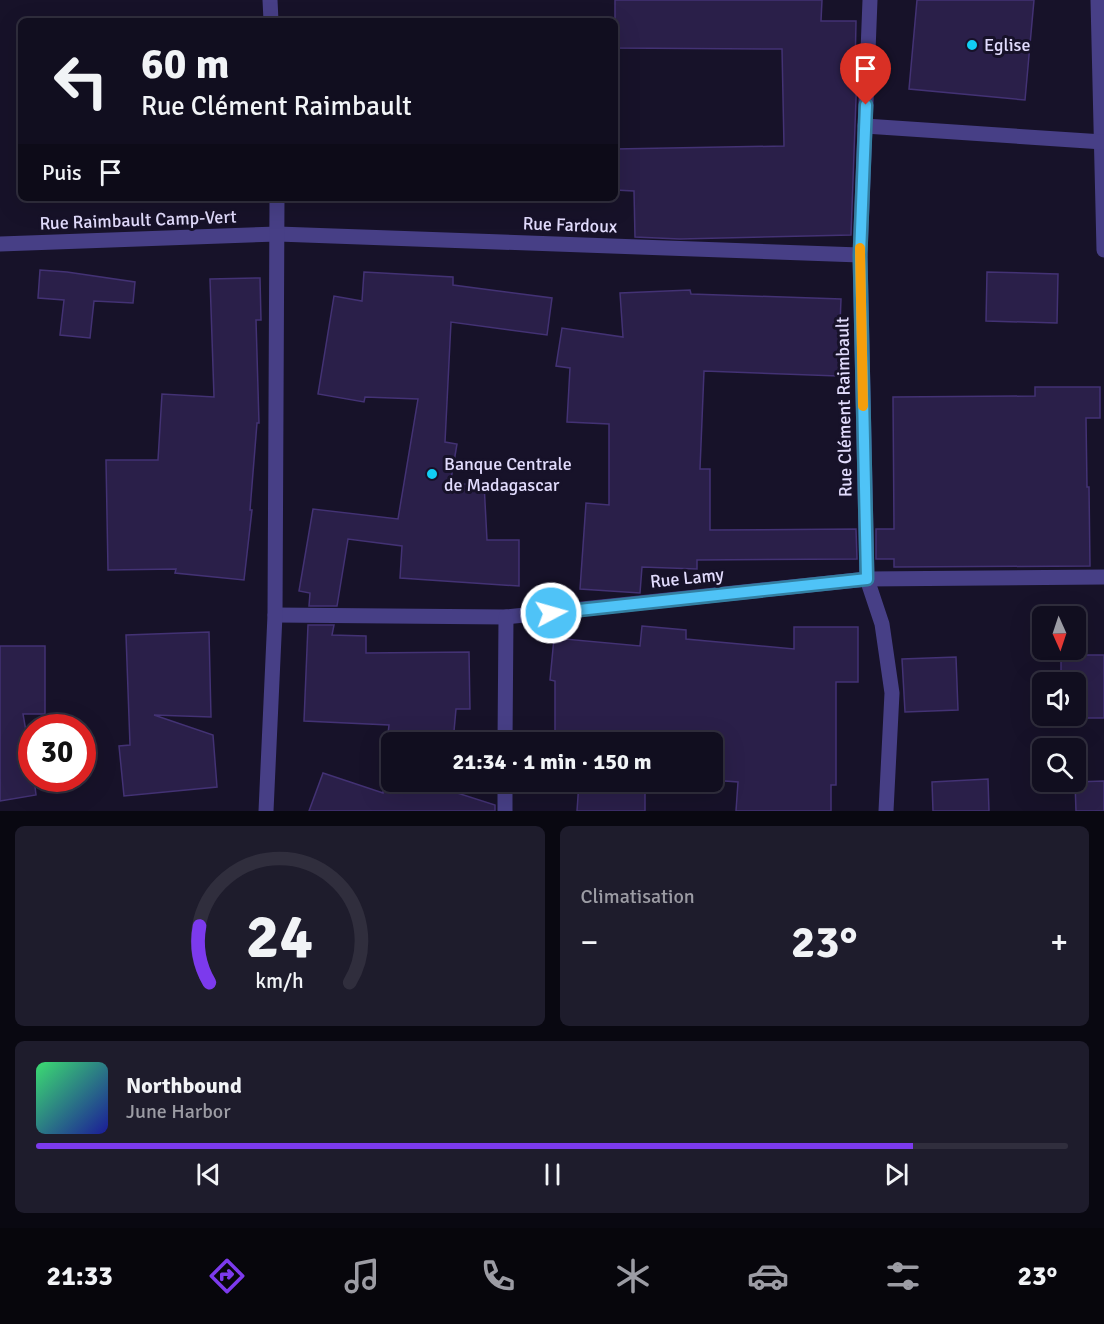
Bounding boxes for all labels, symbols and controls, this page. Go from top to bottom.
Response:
place label: Eglise [984,34,1030,56]
marker: Eglise [965,38,979,52]
text: 60 m [141,39,230,90]
icon: left [42,42,120,120]
pin [840,43,891,105]
icon: arrive [849,52,882,85]
text: Rue Clément Raimbault [141,90,412,123]
icon: arrive [94,156,127,189]
text: Puis [42,159,82,186]
street label: Rue Raimbault Camp-Vert [39,206,237,234]
street label: Rue Fardoux [522,212,618,238]
street label: Rue Clément Raimbault [831,317,857,497]
place label: Banque Centrale de Madagascar [444,453,572,496]
marker: Banque Centrale de Madagascar [425,467,439,481]
street label: Rue Lamy [649,563,726,593]
position arrow [519,581,583,645]
north arrow [1032,606,1086,660]
map controls [1032,606,1086,792]
button: sound [1032,672,1086,726]
speed limit sign: 30 [18,714,96,792]
button: search [1032,738,1086,792]
text: 21:34 · 1 min · 150 m [452,748,652,775]
text: Climatisation [581,884,695,909]
text: 24 [246,898,313,975]
text: 23° [791,915,858,970]
text: − [581,922,598,963]
text: + [1050,922,1068,963]
text: km/h [255,968,304,994]
text: Northbound [126,1072,242,1099]
text: June Harbor [126,1099,231,1124]
icon: previous [192,1158,225,1191]
icon: pause [536,1158,569,1191]
icon: next [880,1158,913,1191]
icon: directions [206,1255,248,1297]
icon: music [341,1255,383,1297]
icon: phone [477,1255,519,1297]
icon: climate [612,1255,654,1297]
icon: car [747,1255,789,1297]
icon: filters [882,1255,924,1297]
text: 21:33 [47,1260,113,1293]
text: 23° [1017,1260,1057,1293]

